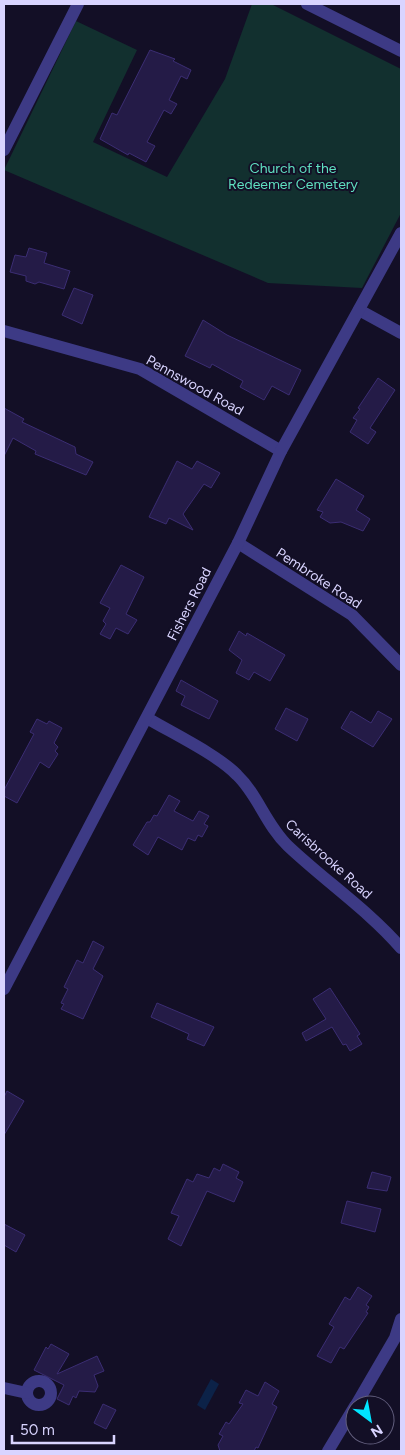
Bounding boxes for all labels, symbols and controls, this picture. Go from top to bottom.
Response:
park label: Church of the Redeemer Cemetery [228,160,359,193]
street label: Pennswood Road [143,352,246,419]
street label: Pembroke Road [273,544,365,612]
street label: Fishers Road [164,565,215,644]
street label: Carisbrooke Road [282,816,376,903]
north arrow [345,1395,395,1445]
scale bar [12,1412,115,1444]
text: 50 m [20,1421,55,1439]
text: N [368,1421,386,1441]

